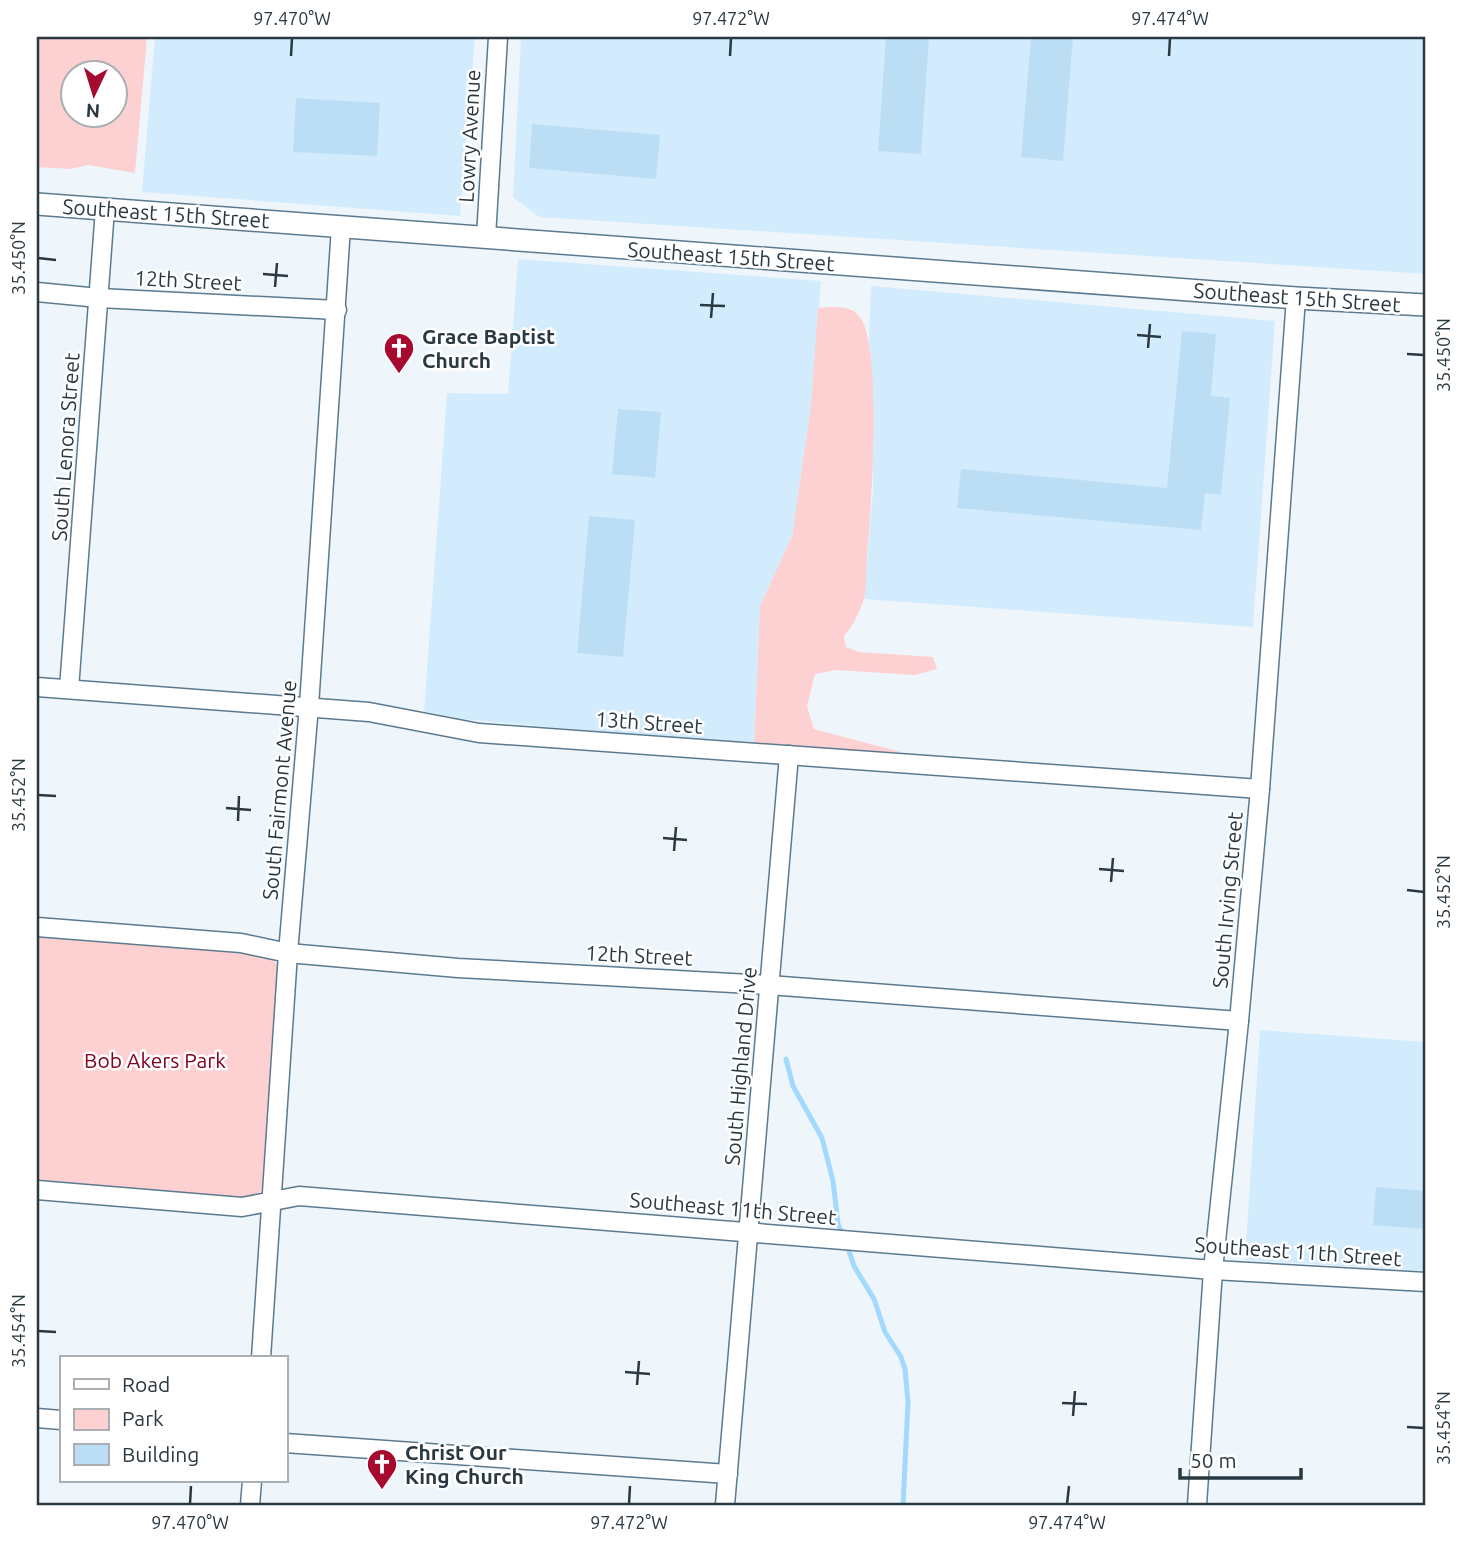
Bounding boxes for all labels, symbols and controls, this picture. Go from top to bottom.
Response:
text: 97.470°W [253,8,331,28]
text: 97.472°W [692,8,770,28]
text: 97.474°W [1131,8,1209,28]
north arrow [60,60,130,130]
street label: Lowry Avenue [454,69,484,203]
text: N [85,99,101,122]
street label: Southeast 15th Street [62,194,270,232]
text: 35.450°N [8,221,28,295]
street label: Southeast 15th Street [627,237,835,275]
street label: 12th Street [134,265,242,295]
street label: Southeast 15th Street [1193,278,1401,316]
text: 35.450°N [1433,318,1453,392]
place label: Grace Baptist Church [422,324,555,372]
church icon: Grace Baptist Church [382,331,416,375]
street label: South Lenora Street [46,352,84,542]
street label: South Fairmont Avenue [257,679,301,901]
street label: 13th Street [595,706,703,738]
text: 35.452°N [8,758,28,832]
street label: South Irving Street [1207,811,1247,989]
text: 35.452°N [1433,855,1453,929]
street label: 12th Street [585,940,693,970]
street label: South Highland Drive [719,966,761,1166]
park label: Bob Akers Park [84,1048,226,1072]
street label: Southeast 11th Street [629,1187,837,1229]
street label: Southeast 11th Street [1194,1232,1402,1270]
text: 35.454°N [8,1294,28,1368]
legend [60,1356,287,1482]
text: Road [122,1372,170,1396]
text: 35.454°N [1433,1391,1453,1465]
text: Park [122,1406,164,1430]
scale bar [1180,1437,1300,1481]
place label: Christ Our King Church [405,1440,524,1488]
text: Building [122,1442,199,1466]
church icon: Christ Our King Church [365,1447,399,1491]
text: 50 m [1190,1448,1237,1472]
text: 97.470°W [151,1512,229,1532]
text: 97.472°W [590,1512,668,1532]
text: 97.474°W [1028,1512,1106,1532]

